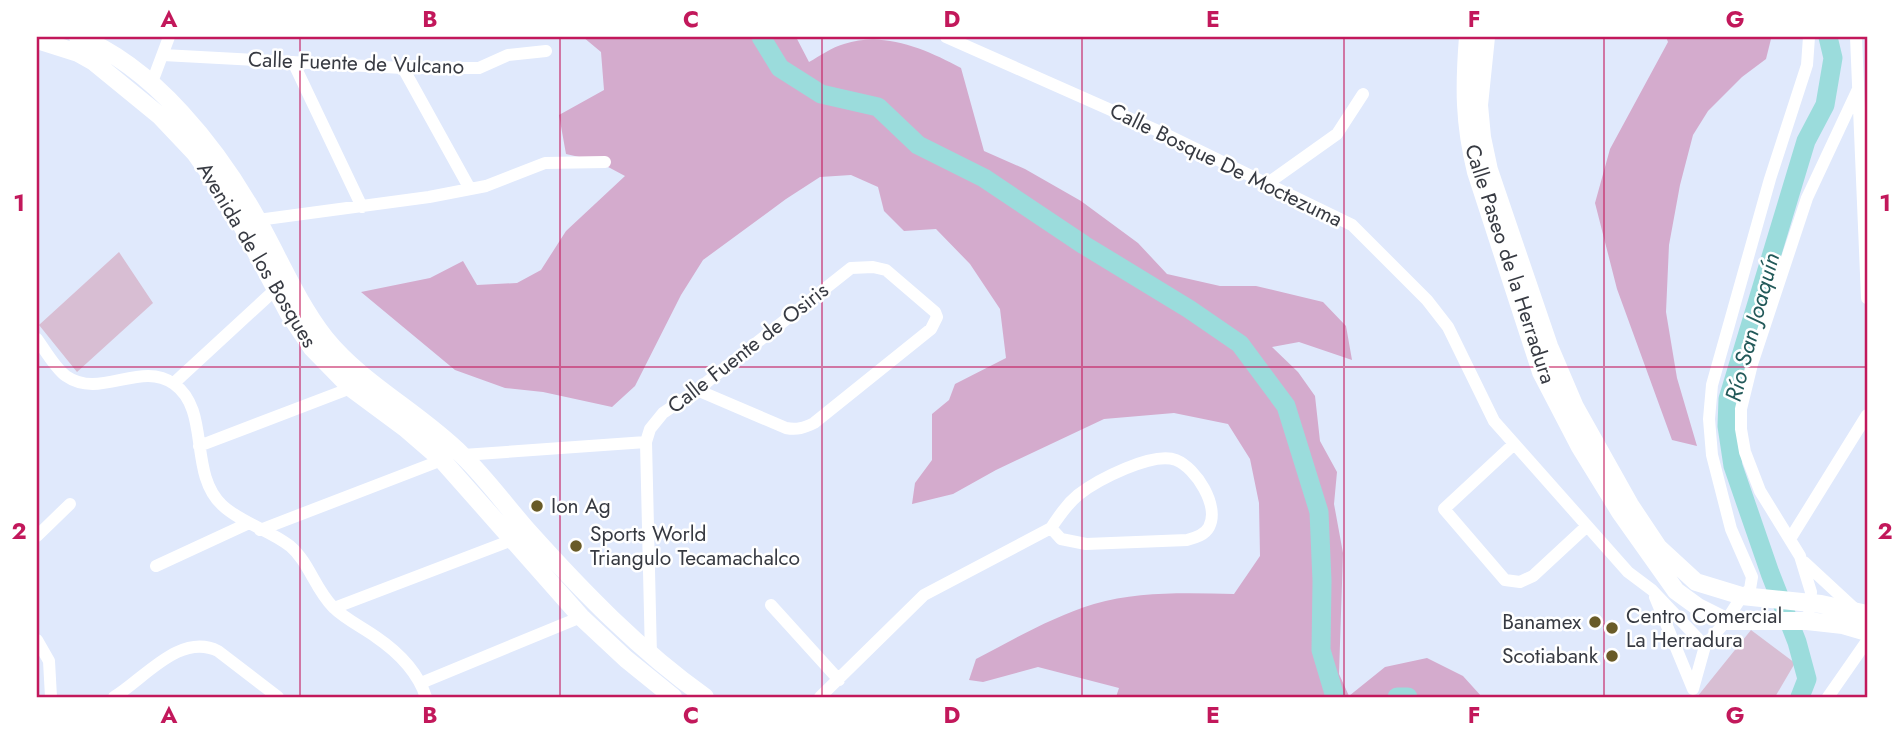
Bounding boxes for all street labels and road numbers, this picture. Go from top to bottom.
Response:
street label: Calle Fuente de Vulcano [247,44,465,82]
street label: Calle Bosque De Moctezuma [1105,96,1347,234]
street label: Calle Paseo de la Herradura [1457,140,1563,388]
street label: Avenida de los Bosques [190,157,324,353]
street label: Calle Fuente de Osiris [661,276,835,420]

